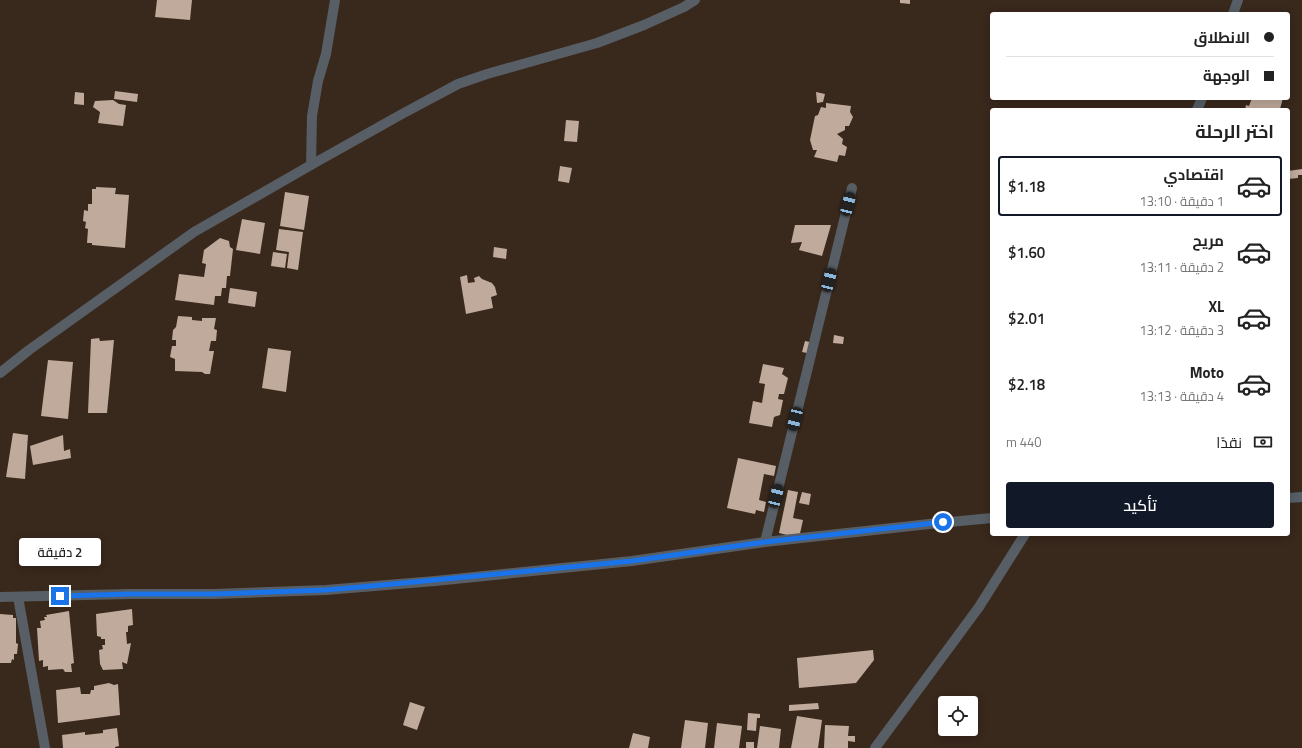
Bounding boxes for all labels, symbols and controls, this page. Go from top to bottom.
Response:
text: الانطلاق [1194,26,1250,49]
text: الوجهة [1203,64,1250,87]
text: اختر الرحلة [1195,118,1274,145]
text: اقتصادي [1164,163,1224,186]
icon: car [1236,168,1272,204]
text: $1.18 [1008,175,1045,198]
car [839,191,857,217]
text: 1 دقيقة · 13:10 [1140,191,1224,211]
text: مريح [1192,229,1224,252]
icon: car [1236,234,1272,270]
text: $1.60 [1008,241,1045,264]
text: 2 دقيقة · 13:11 [1140,257,1224,277]
car [820,267,838,293]
text: XL [1208,295,1224,318]
icon: car [1236,300,1272,336]
text: $2.01 [1008,307,1045,330]
text: 3 دقيقة · 13:12 [1140,320,1224,340]
text: Moto [1190,361,1224,384]
icon: car [1236,366,1272,402]
text: $2.18 [1008,373,1045,396]
text: 4 دقيقة · 13:13 [1140,386,1224,406]
car [786,406,804,432]
text: نقدًا [1216,431,1242,454]
icon: cash [1252,431,1274,453]
text: 440 m [1006,432,1042,452]
button: تأكيد [1006,482,1274,528]
car [767,483,785,509]
route start [934,513,952,531]
callout: 2 دقيقة [19,538,101,566]
text: 2 دقيقة [38,542,82,562]
route end [51,587,69,605]
map controls [938,696,978,736]
button: locate [938,696,978,736]

